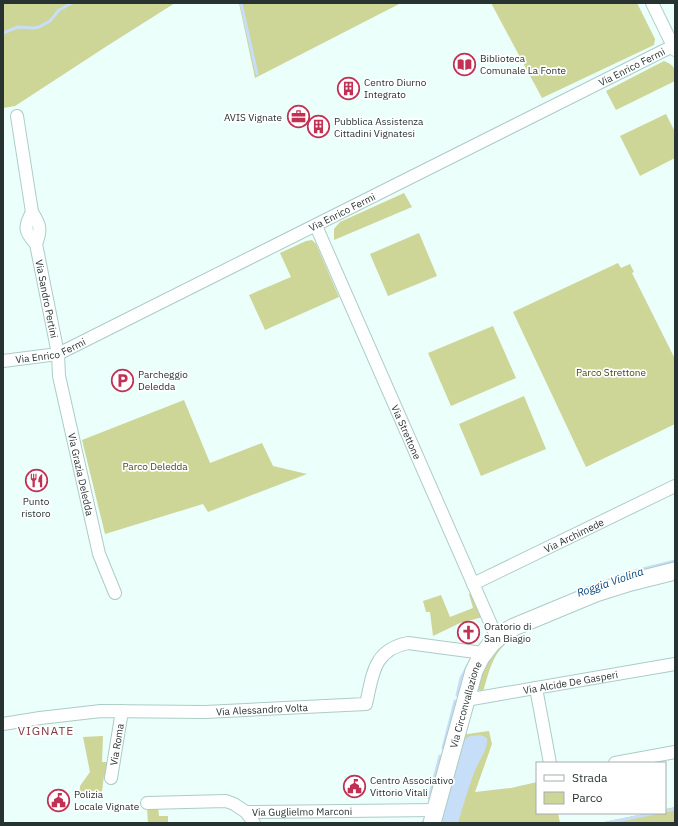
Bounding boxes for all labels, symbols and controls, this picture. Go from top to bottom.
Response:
street label: Via Enrico Fermi [596,45,667,89]
library icon: Biblioteca Comunale La Fonte [451,51,477,77]
place label: Biblioteca Comunale La Fonte [480,52,567,77]
building icon: Centro Diurno Integrato [335,75,361,101]
place label: Centro Diurno Integrato [364,76,427,101]
office icon: AVIS Vignate [285,104,311,130]
place label: AVIS Vignate [224,111,282,124]
building icon: Pubblica Assistenza Cittadini Vignatesi [306,114,332,140]
place label: Pubblica Assistenza Cittadini Vignatesi [334,115,424,140]
street label: Via Enrico Fermi [307,190,377,234]
street label: Via Sandro Pertini [33,258,61,339]
street label: Via Enrico Fermi [15,335,88,366]
park label: Parco Strettone [576,366,646,379]
parking icon: Parcheggio Deledda [109,367,135,393]
place label: Parcheggio Deledda [138,368,188,393]
street label: Via Strettone [389,403,424,462]
street label: Via Grazia Deledda [65,432,97,518]
park label: Parco Deledda [122,460,188,473]
restaurant icon: Punto ristoro [23,468,49,494]
place label: Punto ristoro [21,495,51,520]
street label: Via Archimede [542,515,606,555]
water label: Roggia Violina [575,564,645,600]
church icon: Oratorio di San Biagio [456,619,482,645]
place label: Oratorio di San Biagio [484,620,532,645]
street label: Via Circonvallazione [447,659,485,749]
street label: Via Alcide De Gasperi [522,667,619,697]
street label: Via Alessandro Volta [216,700,309,718]
street label: Via Roma [107,722,126,766]
district label: VIGNATE [18,723,74,738]
legend [536,762,666,814]
text: Strada [572,770,608,785]
public building icon: Centro Associativo Vittorio Vitali [341,773,367,799]
place label: Centro Associativo Vittorio Vitali [370,774,454,799]
public building icon: Polizia Locale Vignate [46,787,72,813]
place label: Polizia Locale Vignate [74,788,140,813]
text: Parco [572,790,603,805]
street label: Via Guglielmo Marconi [252,804,352,818]

